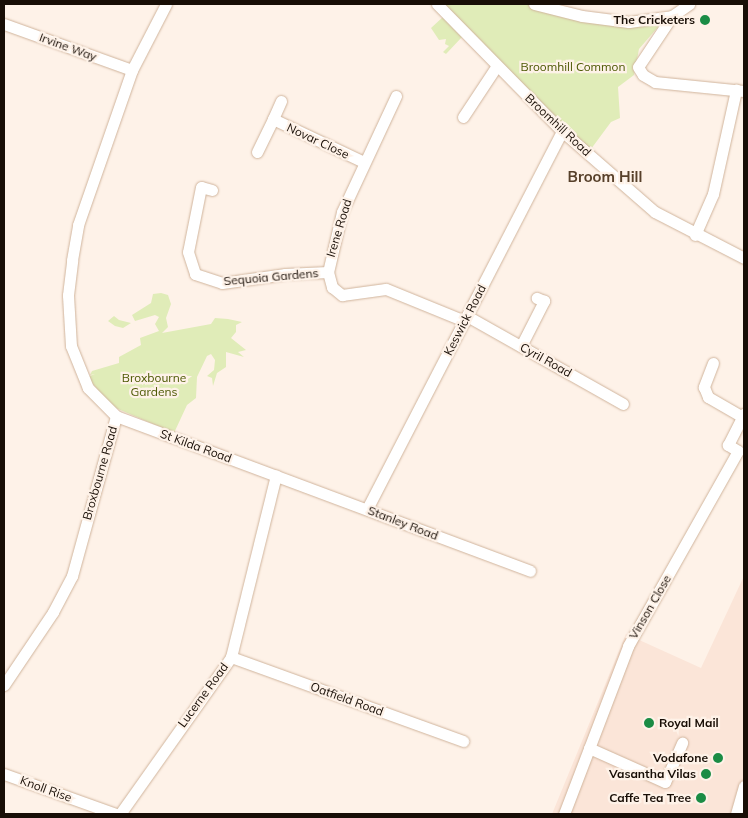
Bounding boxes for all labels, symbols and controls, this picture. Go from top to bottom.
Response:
place label: The Cricketers [614,13,695,27]
marker: The Cricketers [699,14,711,26]
street label: Irvine Way [37,30,99,64]
park label: Broomhill Common [520,60,626,74]
street label: Broomhill Road [522,91,594,159]
street label: Novar Close [285,120,351,162]
district label: Broom Hill [568,168,642,186]
street label: Irene Road [323,197,355,259]
street label: Sequoia Gardens [223,266,319,288]
street label: Keswick Road [441,282,489,358]
street label: Cyril Road [518,340,574,380]
park label: Broxbourne Gardens [122,371,186,399]
street label: Broxbourne Road [80,424,120,522]
street label: St Kilda Road [158,426,234,466]
street label: Stanley Road [366,503,440,543]
street label: Vinson Close [626,572,674,642]
street label: Lucerne Road [175,660,231,730]
street label: Oatfield Road [308,679,386,719]
place label: Royal Mail [659,716,719,730]
marker: Royal Mail [643,717,655,729]
place label: Vodafone [653,751,708,765]
marker: Vodafone [712,752,724,764]
place label: Vasantha Vilas [609,767,696,781]
marker: Vasantha Vilas [700,768,712,780]
street label: Knoll Rise [18,773,74,805]
place label: Caffe Tea Tree [609,791,691,805]
marker: Caffe Tea Tree [695,792,707,804]

